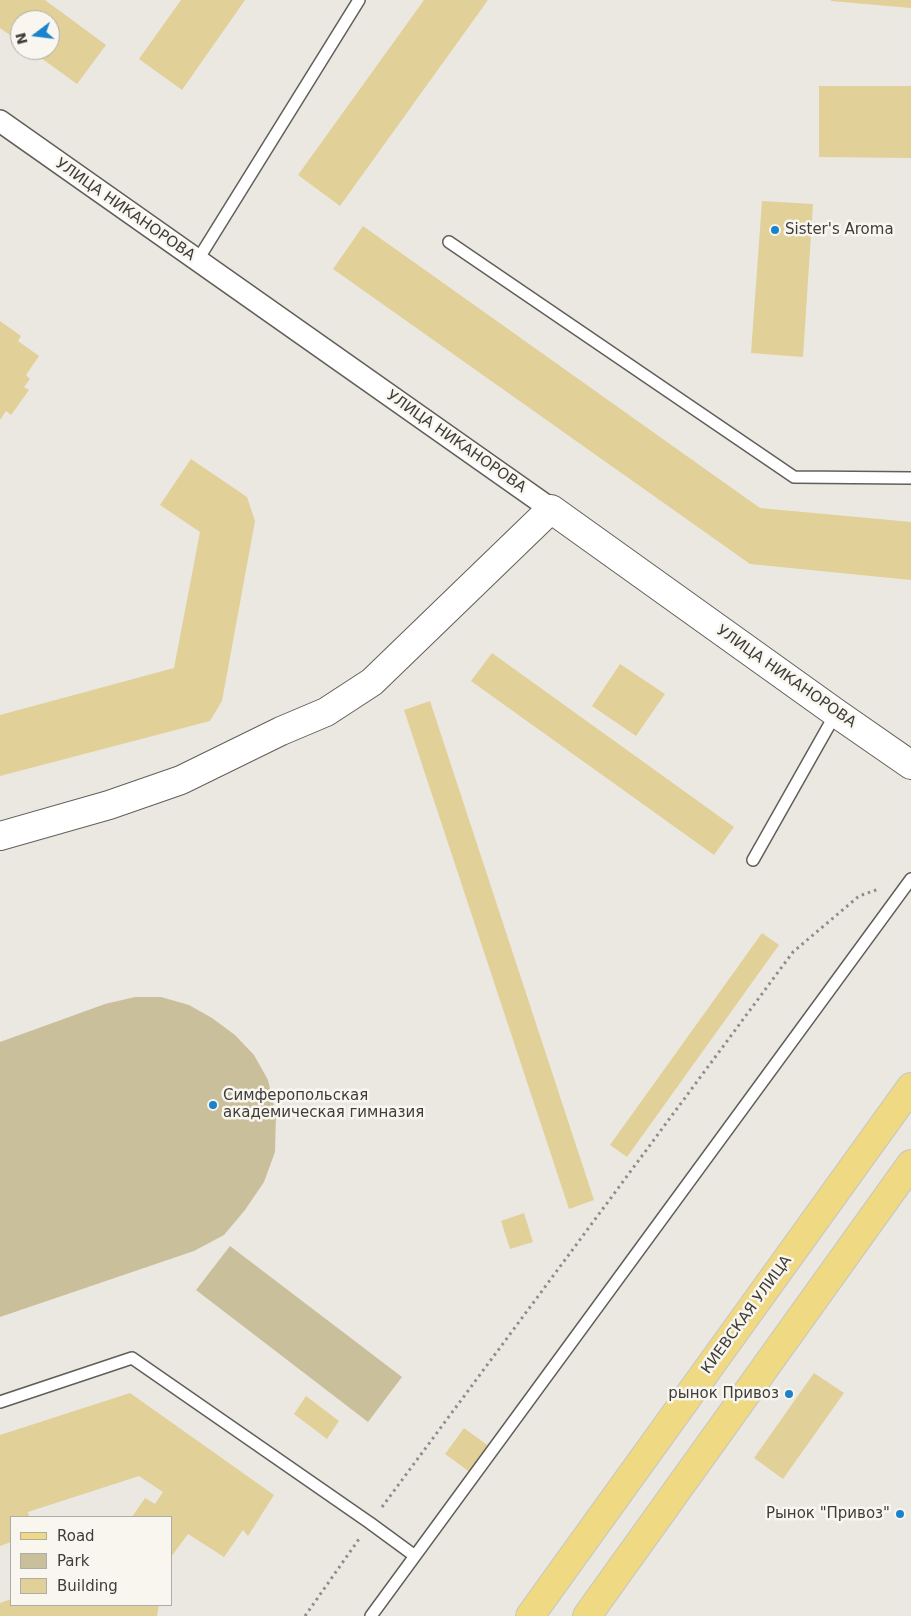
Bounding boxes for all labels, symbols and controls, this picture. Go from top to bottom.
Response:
north arrow [10,10,60,60]
text: N [12,31,31,46]
street label: УЛИЦА НИКАНОРОВА [52,155,198,265]
place label: Sister's Aroma [785,221,894,239]
marker: Sister's Aroma [769,224,781,236]
street label: УЛИЦА НИКАНОРОВА [383,387,529,497]
street label: УЛИЦА НИКАНОРОВА [713,622,859,732]
place label: Симферопольская академическая гимназия [223,1087,424,1122]
marker: Симферопольская академическая гимназия [207,1099,219,1111]
street label: КИЕВСКАЯ УЛИЦА [698,1252,796,1378]
place label: рынок Привоз [668,1385,779,1403]
marker: рынок Привоз [783,1388,795,1400]
place label: Рынок "Привоз" [766,1505,890,1523]
marker: Рынок "Привоз" [894,1508,906,1520]
legend [10,1516,172,1606]
text: Road [57,1527,95,1545]
text: Park [57,1552,89,1570]
text: Building [57,1577,118,1595]

